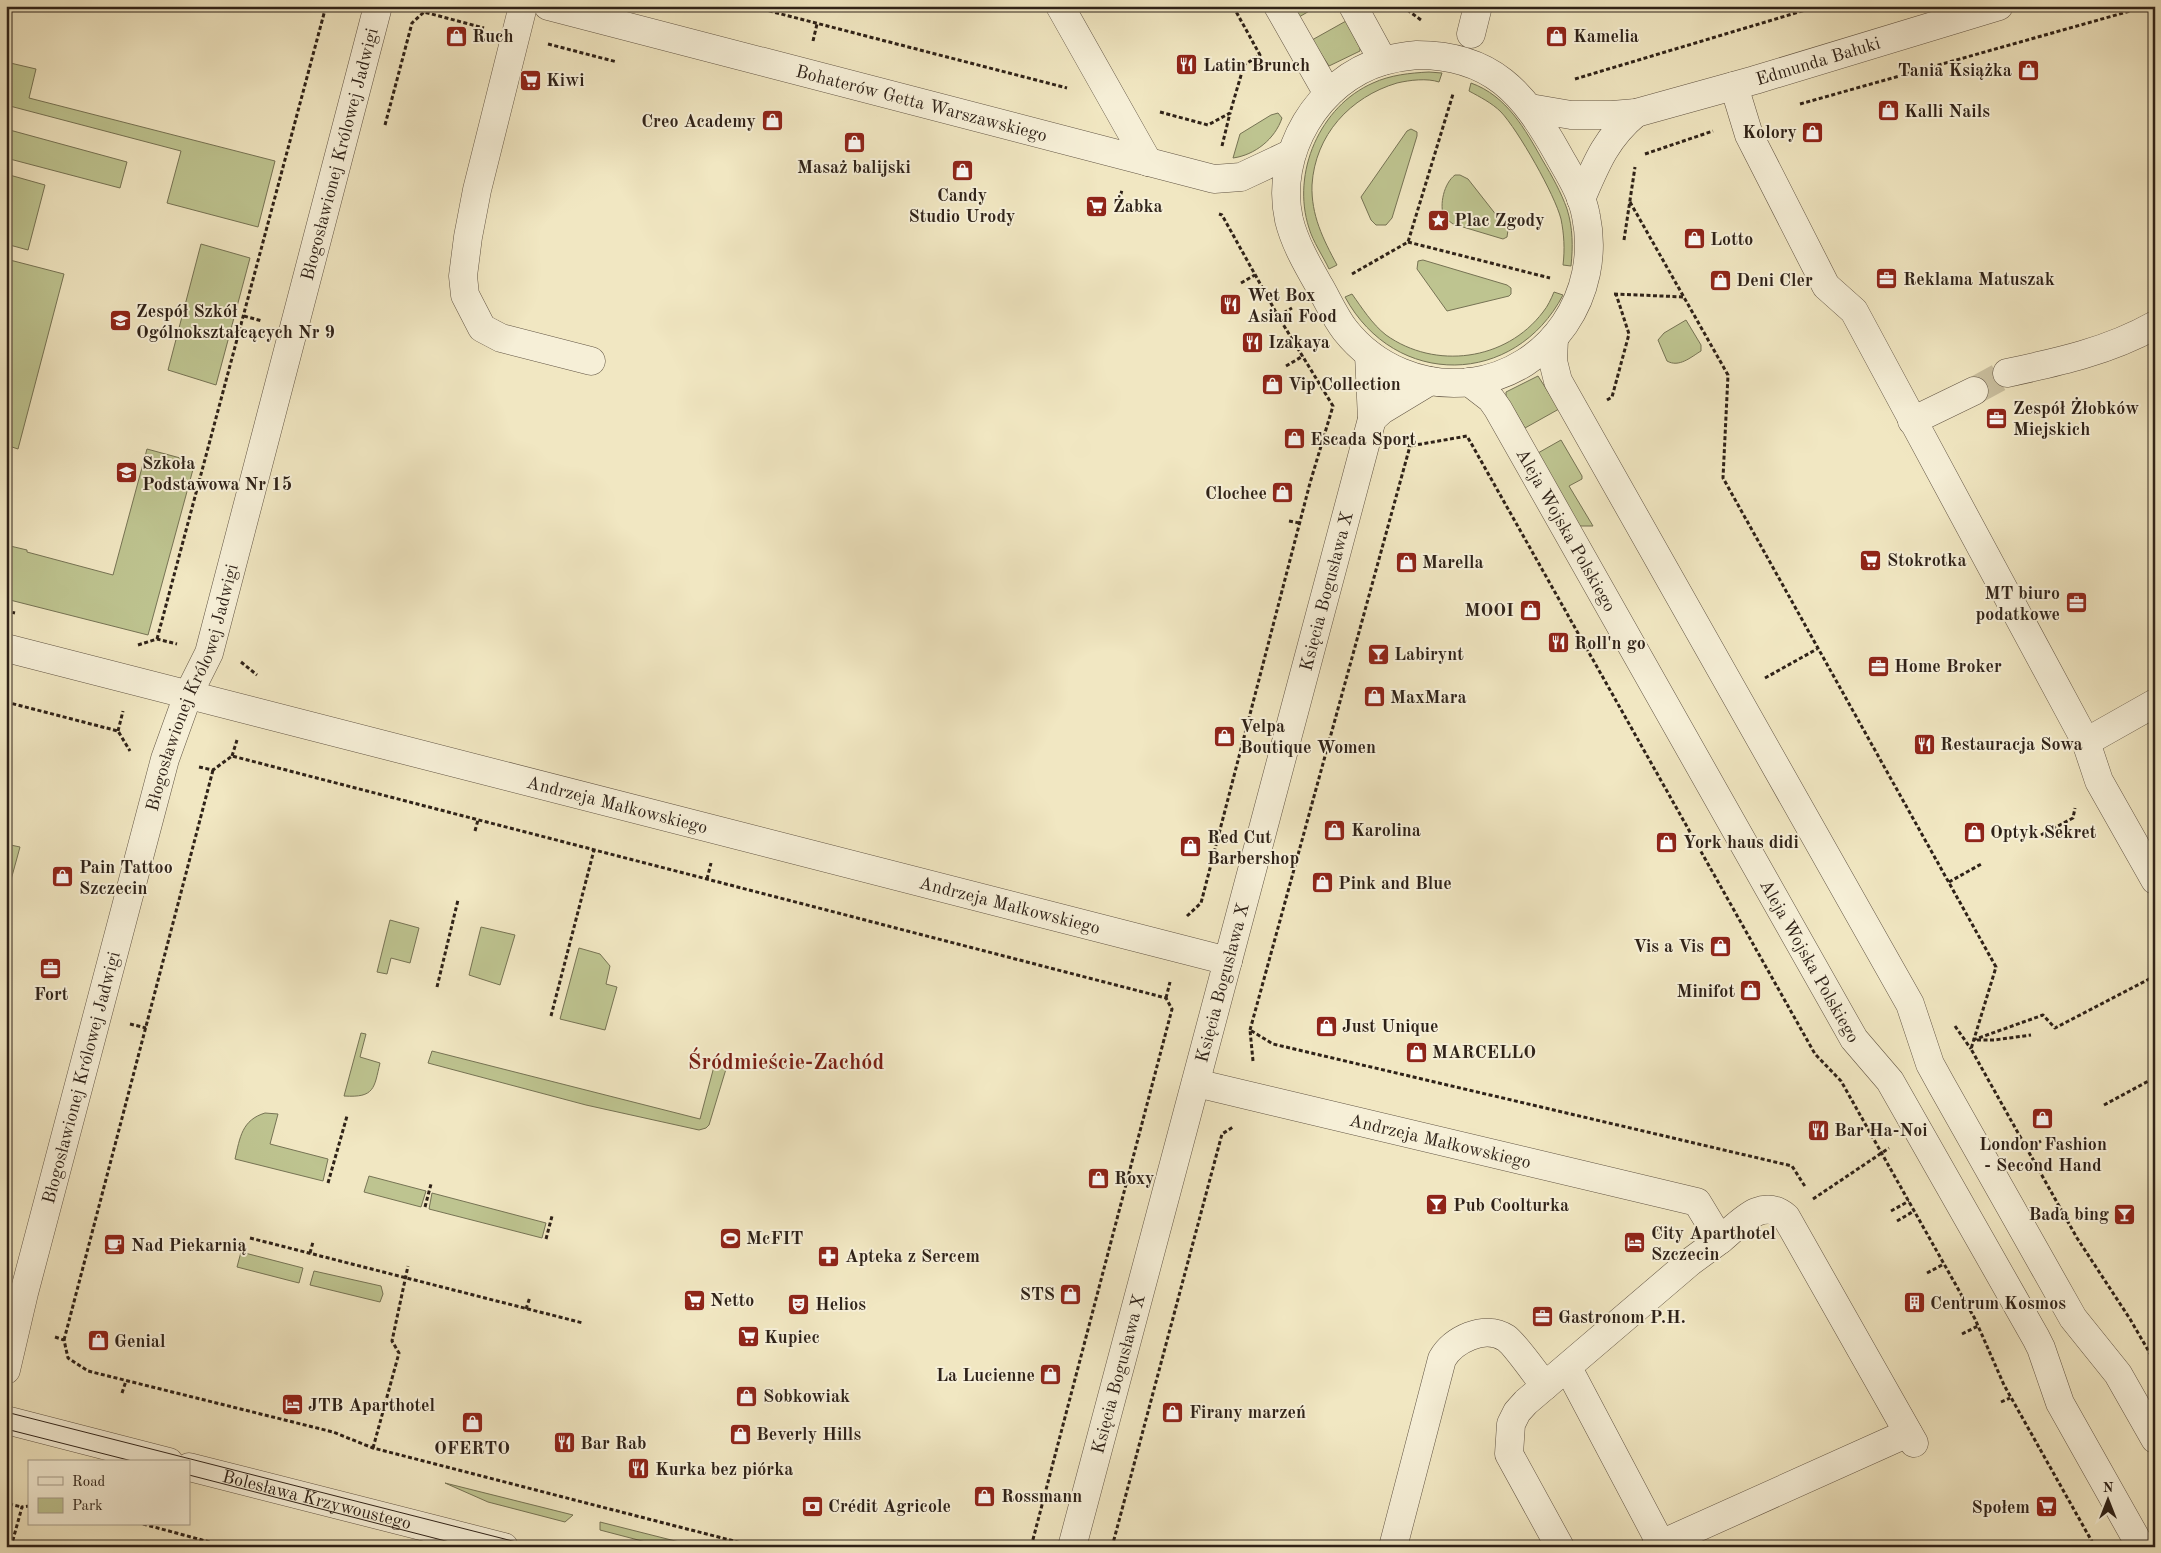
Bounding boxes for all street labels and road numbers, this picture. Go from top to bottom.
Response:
street label: Błogosławionej Królowej Jadwigi [299,26,382,282]
street label: Edmunda Bałuki [1754,34,1883,89]
street label: Bohaterów Getta Warszawskiego [794,63,1049,145]
street label: Aleja Wojska Polskiego [1512,446,1619,615]
street label: Księcia Bogusława X [1297,509,1357,673]
street label: Błogosławionej Królowej Jadwigi [144,562,242,813]
street label: Andrzeja Małkowskiego [525,774,709,837]
street label: Andrzeja Małkowskiego [917,874,1102,938]
street label: Aleja Wojska Polskiego [1756,877,1862,1046]
street label: Księcia Bogusława X [1193,901,1253,1064]
street label: Błogosławionej Królowej Jadwigi [40,950,124,1206]
street label: Andrzeja Małkowskiego [1347,1112,1533,1172]
street label: Księcia Bogusława X [1089,1292,1149,1456]
street label: Bolesława Krzywoustego [220,1468,413,1533]

